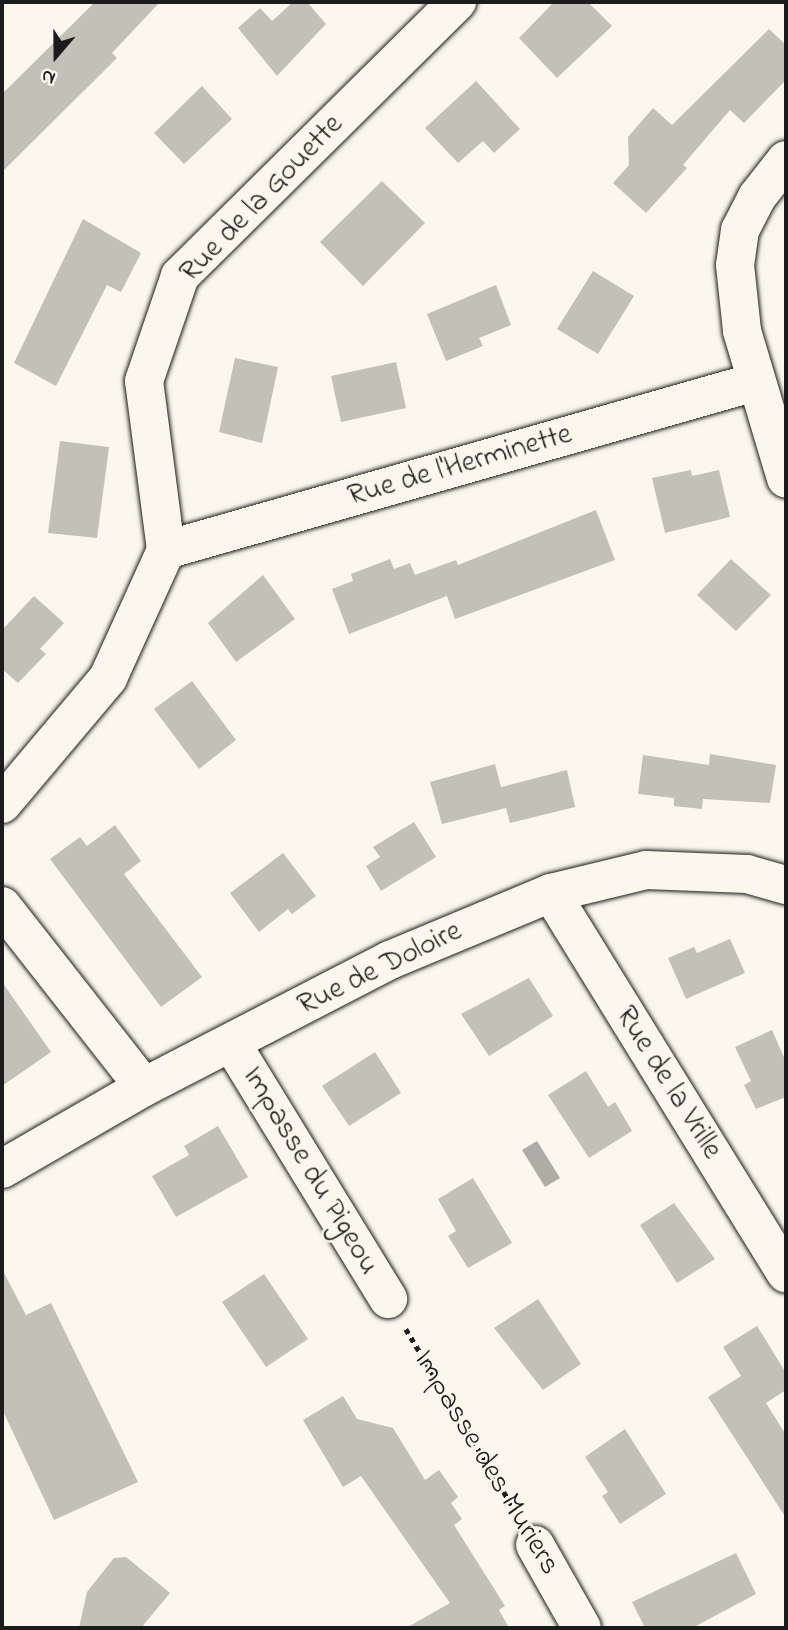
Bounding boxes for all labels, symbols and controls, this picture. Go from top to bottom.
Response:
north arrow [21,21,91,91]
text: N [38,61,59,91]
street label: Rue de la Gouette [173,107,351,291]
street label: Rue de l'Herminette [344,417,576,515]
street label: Rue de Doloire [292,914,468,1024]
street label: Rue de la Vrille [607,1000,729,1166]
street label: Impasse du Pigeou [234,1060,386,1282]
street label: Impasse des Muriers [405,1344,567,1582]

